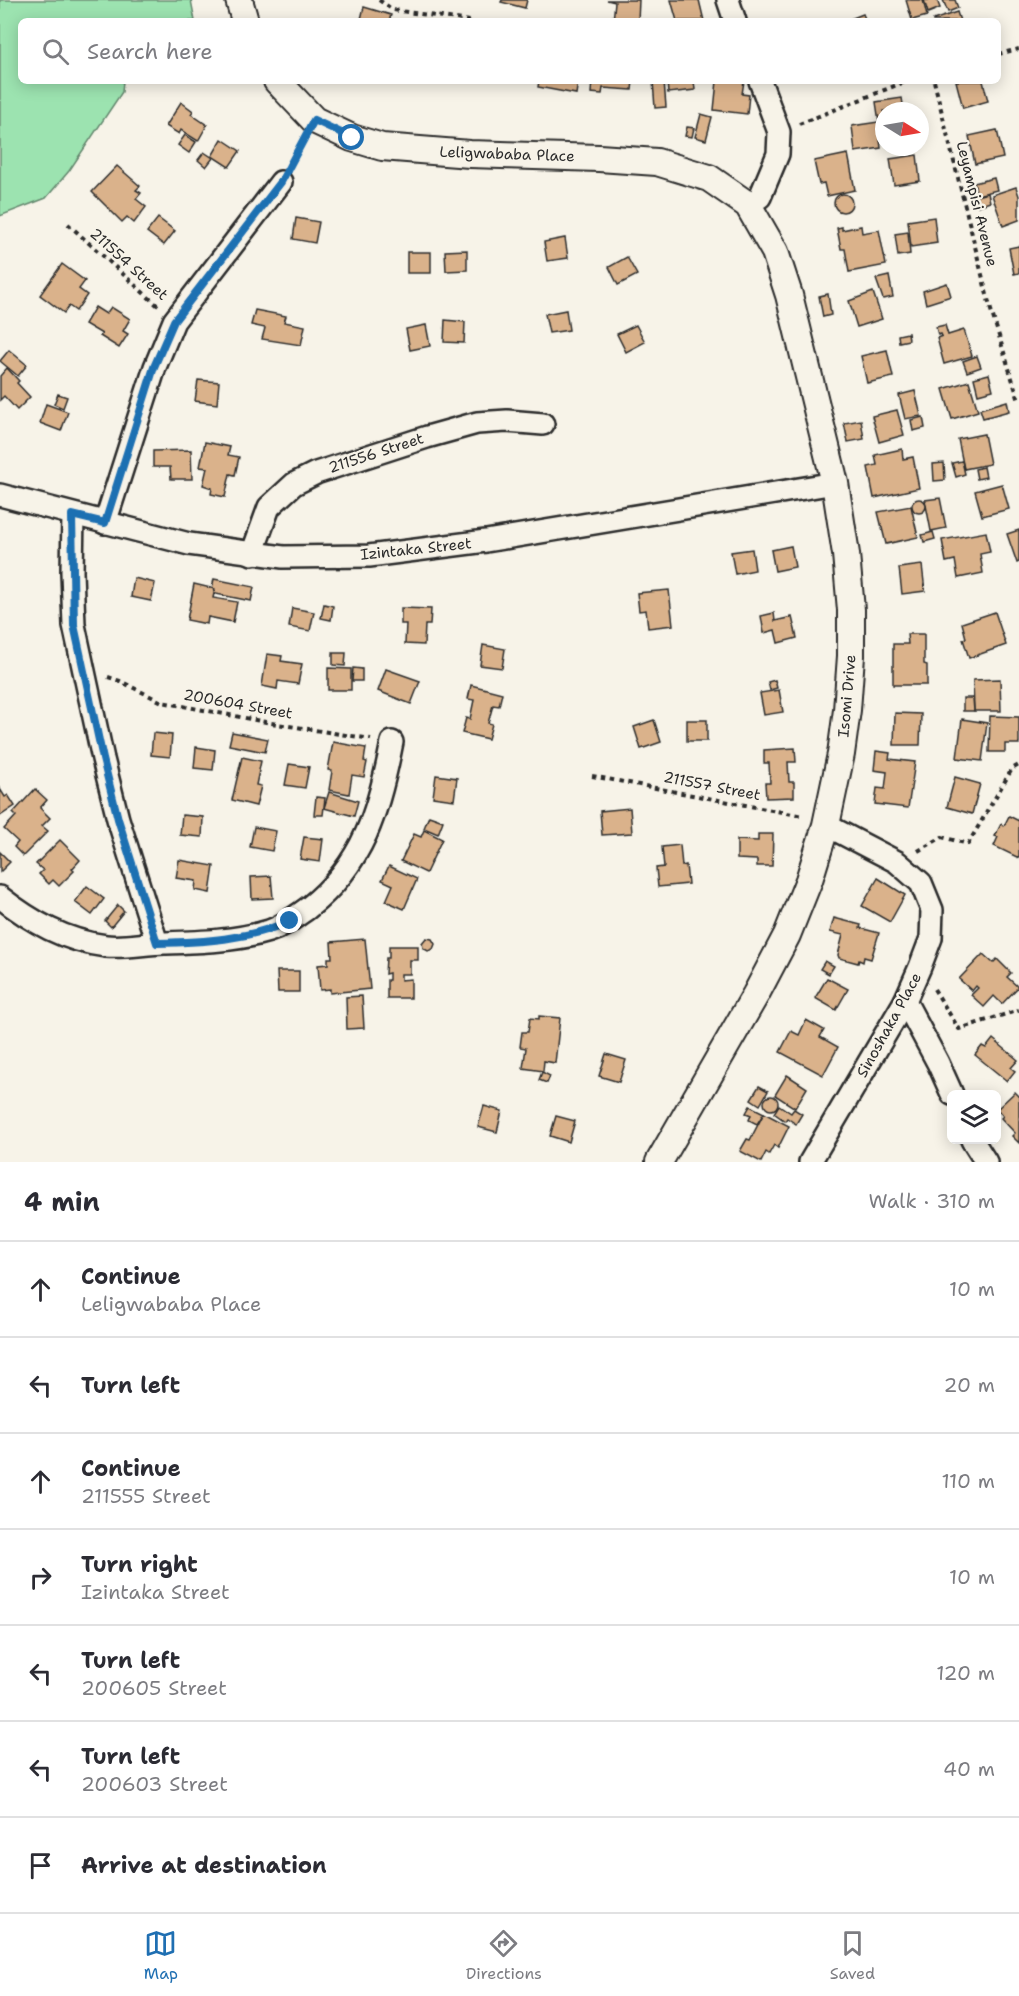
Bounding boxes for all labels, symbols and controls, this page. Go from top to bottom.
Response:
search box [18,18,1001,84]
icon: search [39,35,72,68]
text: Search here [87,37,213,66]
north arrow [875,102,929,156]
route start [338,124,364,150]
street label: Leyampisi Avenue [952,139,1002,269]
street label: Leligwababa Place [439,142,575,166]
street label: 211554 Street [86,224,172,304]
street label: 211556 Street [326,428,426,478]
street label: Izintaka Street [359,533,473,565]
street label: Isomi Drive [833,654,861,738]
street label: 200604 Street [182,685,294,723]
street label: 211557 Street [662,767,762,805]
route end [276,907,302,933]
street label: Sinoshaka Place [852,969,926,1081]
map controls [947,1090,1001,1144]
button: layers [947,1090,1001,1144]
text: 4 min [24,1184,100,1219]
text: Walk · 310 m [869,1188,995,1214]
text: Continue [81,1262,181,1291]
icon: ahead [24,1273,57,1306]
text: 10 m [949,1276,995,1302]
text: Leligwababa Place [81,1291,261,1317]
icon: left [24,1369,57,1402]
text: Turn left [81,1371,180,1400]
text: 20 m [944,1372,995,1398]
text: Continue [81,1454,181,1483]
icon: ahead [24,1465,57,1498]
text: 110 m [941,1468,995,1494]
text: 211555 Street [81,1483,211,1509]
text: Turn right [81,1550,198,1579]
icon: right [24,1561,57,1594]
text: 10 m [949,1564,995,1590]
text: Izintaka Street [81,1579,230,1605]
text: Turn left [81,1646,180,1675]
icon: left [24,1657,57,1690]
text: 120 m [936,1660,995,1686]
text: 200605 Street [81,1675,227,1701]
text: Turn left [81,1742,180,1771]
icon: left [24,1753,57,1786]
text: 40 m [943,1756,995,1782]
text: 200603 Street [81,1771,228,1797]
icon: arrive [24,1849,57,1882]
text: Arrive at destination [81,1851,327,1880]
tab: Map [144,1927,178,1984]
tab: Directions [466,1927,542,1984]
tab: Saved [830,1927,875,1984]

